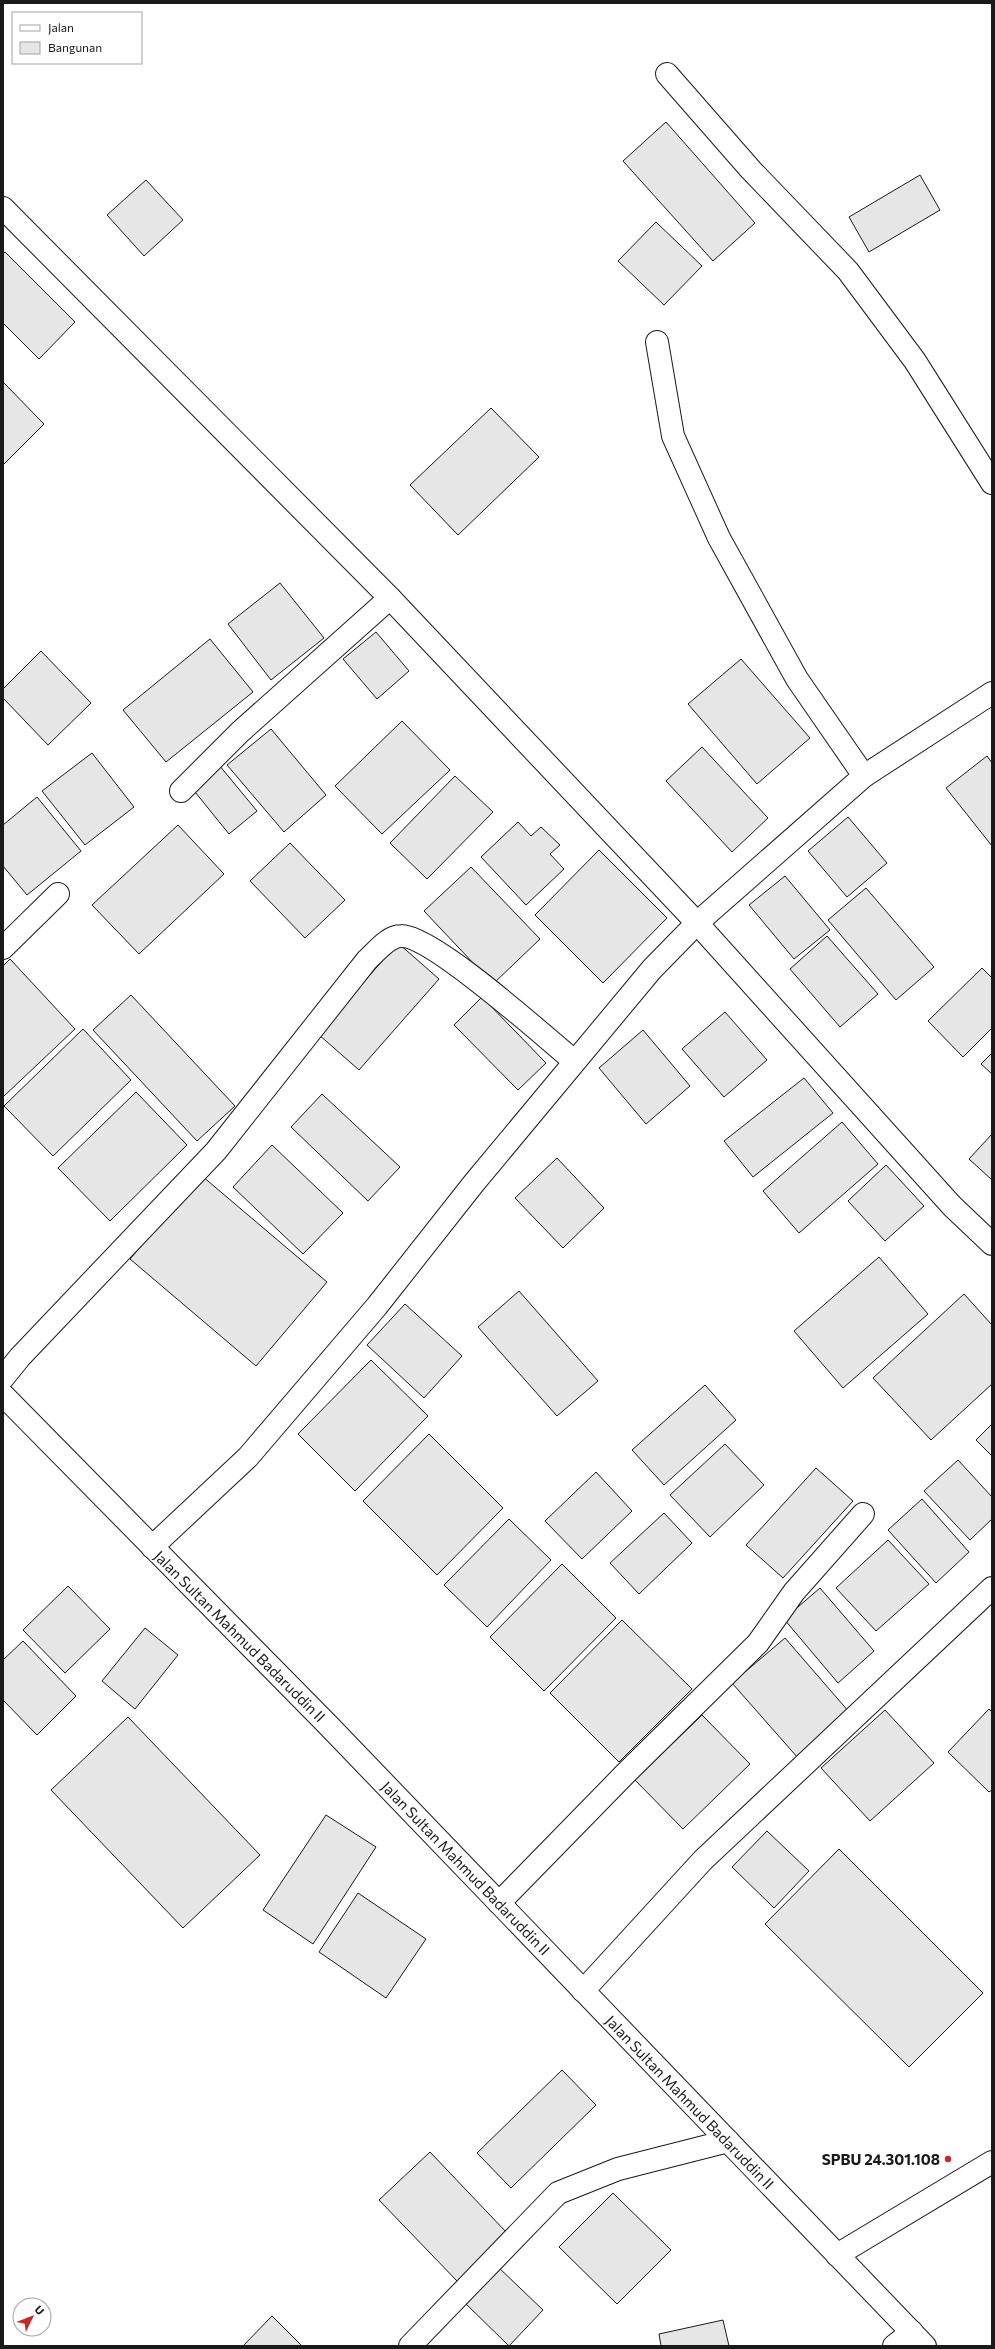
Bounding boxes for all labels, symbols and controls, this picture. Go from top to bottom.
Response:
legend [12,12,142,64]
text: Jalan [48,20,74,35]
text: Bangunan [48,40,102,54]
street label: Jalan Sultan Mahmud Badaruddin II [151,1547,329,1725]
street label: Jalan Sultan Mahmud Badaruddin II [378,1777,554,1959]
street label: Jalan Sultan Mahmud Badaruddin II [602,2011,778,2193]
place label: SPBU 24.301.108 [822,2150,940,2168]
marker: SPBU 24.301.108 [943,2154,953,2164]
north arrow [12,2297,52,2337]
text: U [32,2302,47,2317]

